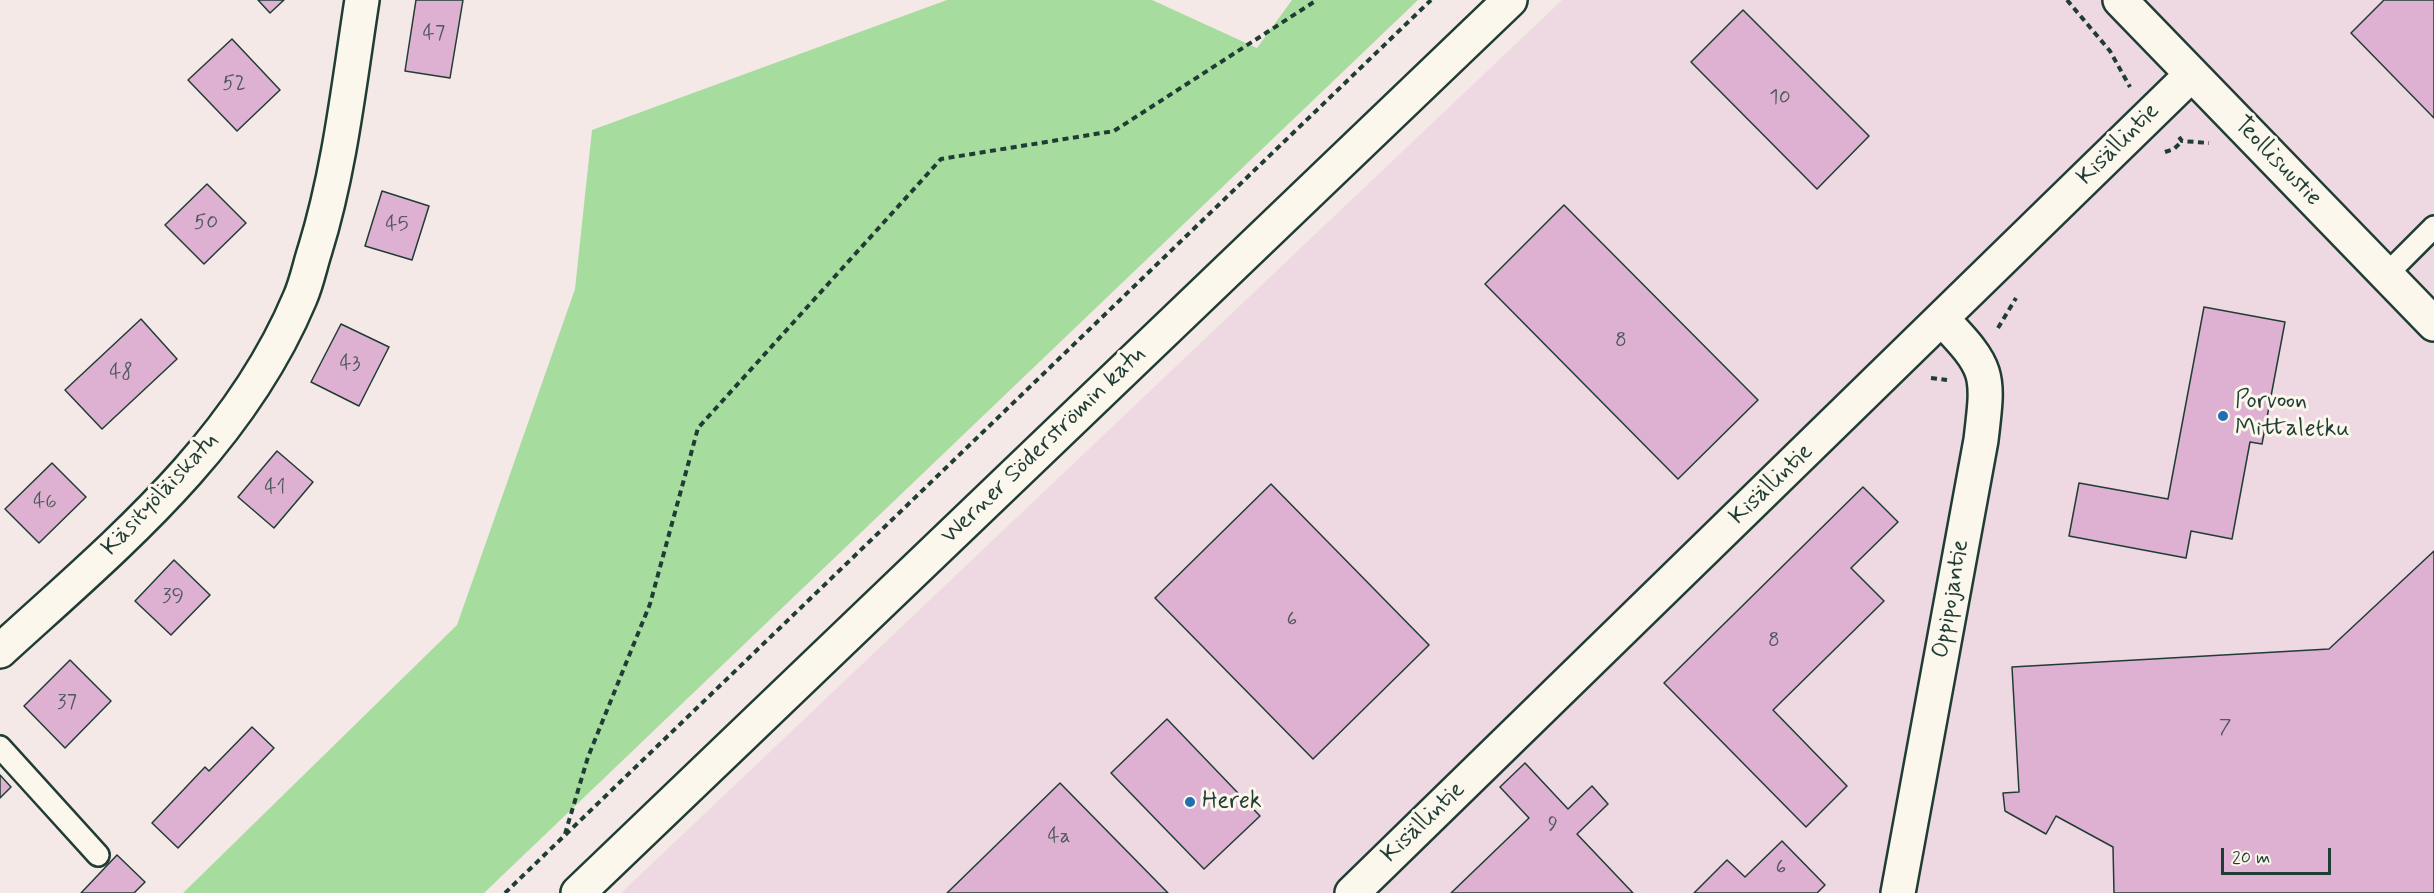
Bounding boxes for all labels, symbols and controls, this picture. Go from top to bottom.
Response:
house number: 47 [423,22,445,48]
house number: 52 [222,72,246,98]
house number: 10 [1769,86,1791,112]
street label: Kisällintie [2072,98,2166,192]
street label: Teollisuustie [2227,111,2327,213]
house number: 50 [194,211,218,237]
house number: 45 [385,213,409,239]
house number: 8 [1615,329,1627,355]
street label: Werner Söderströmin katu [936,341,1152,551]
house number: 43 [339,352,361,378]
house number: 48 [109,361,133,387]
place label: Porvoon Mittaletku [2235,388,2350,444]
marker: Porvoon Mittaletku [2216,409,2230,423]
street label: Käsityöläiskatu [97,427,225,563]
street label: Kisällintie [1724,438,1820,532]
house number: 41 [264,476,286,502]
house number: 46 [33,490,57,516]
street label: Oppipojantie [1927,537,1977,661]
house number: 39 [162,585,184,611]
house number: 6 [1287,608,1297,634]
house number: 8 [1768,629,1780,655]
house number: 37 [57,691,77,717]
house number: 7 [2219,716,2231,742]
street label: Kisällintie [1376,776,1472,870]
place label: Herek [1202,788,1262,816]
marker: Herek [1183,795,1197,809]
house number: 9 [1548,813,1558,839]
house number: 4a [1047,825,1071,851]
scale bar [2224,836,2334,874]
text: 20 m [2232,846,2270,870]
house number: 6 [1776,856,1786,882]

